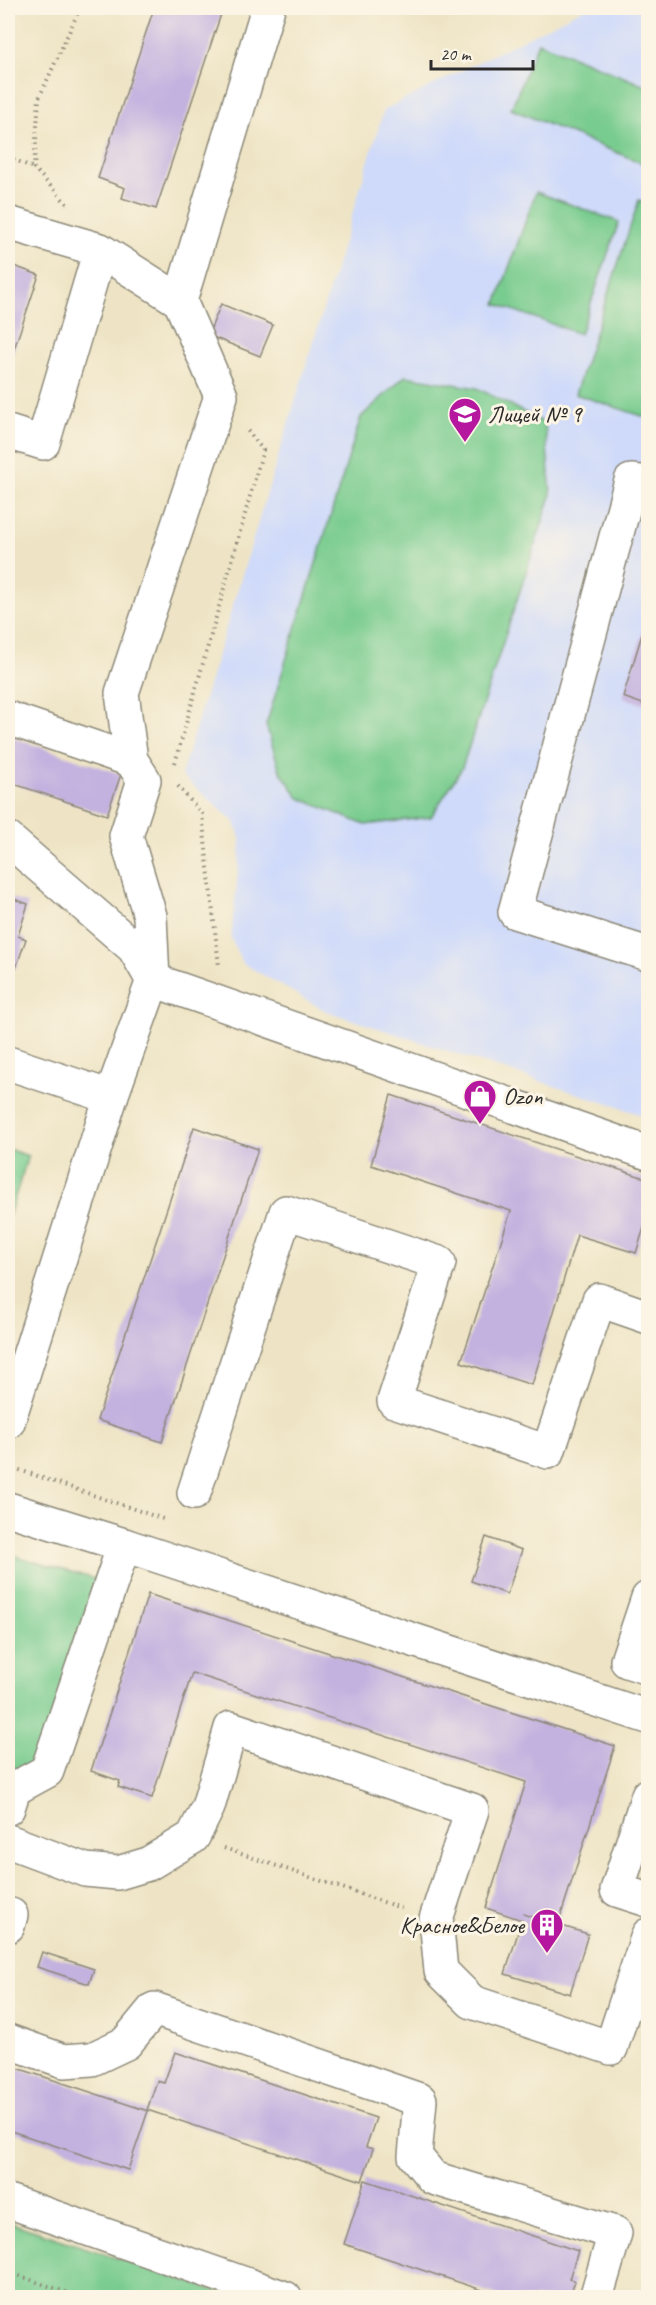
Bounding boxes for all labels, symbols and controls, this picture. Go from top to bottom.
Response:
scale bar [431,33,533,71]
text: 20 m [440,43,473,65]
school or university icon: Лицей № 9 [447,396,483,443]
place label: Лицей № 9 [488,399,584,429]
shop icon: Ozon [462,1078,498,1125]
place label: Ozon [503,1081,543,1111]
building icon: Красное&Белое [529,1907,565,1954]
place label: Красное&Белое [400,1910,526,1940]

